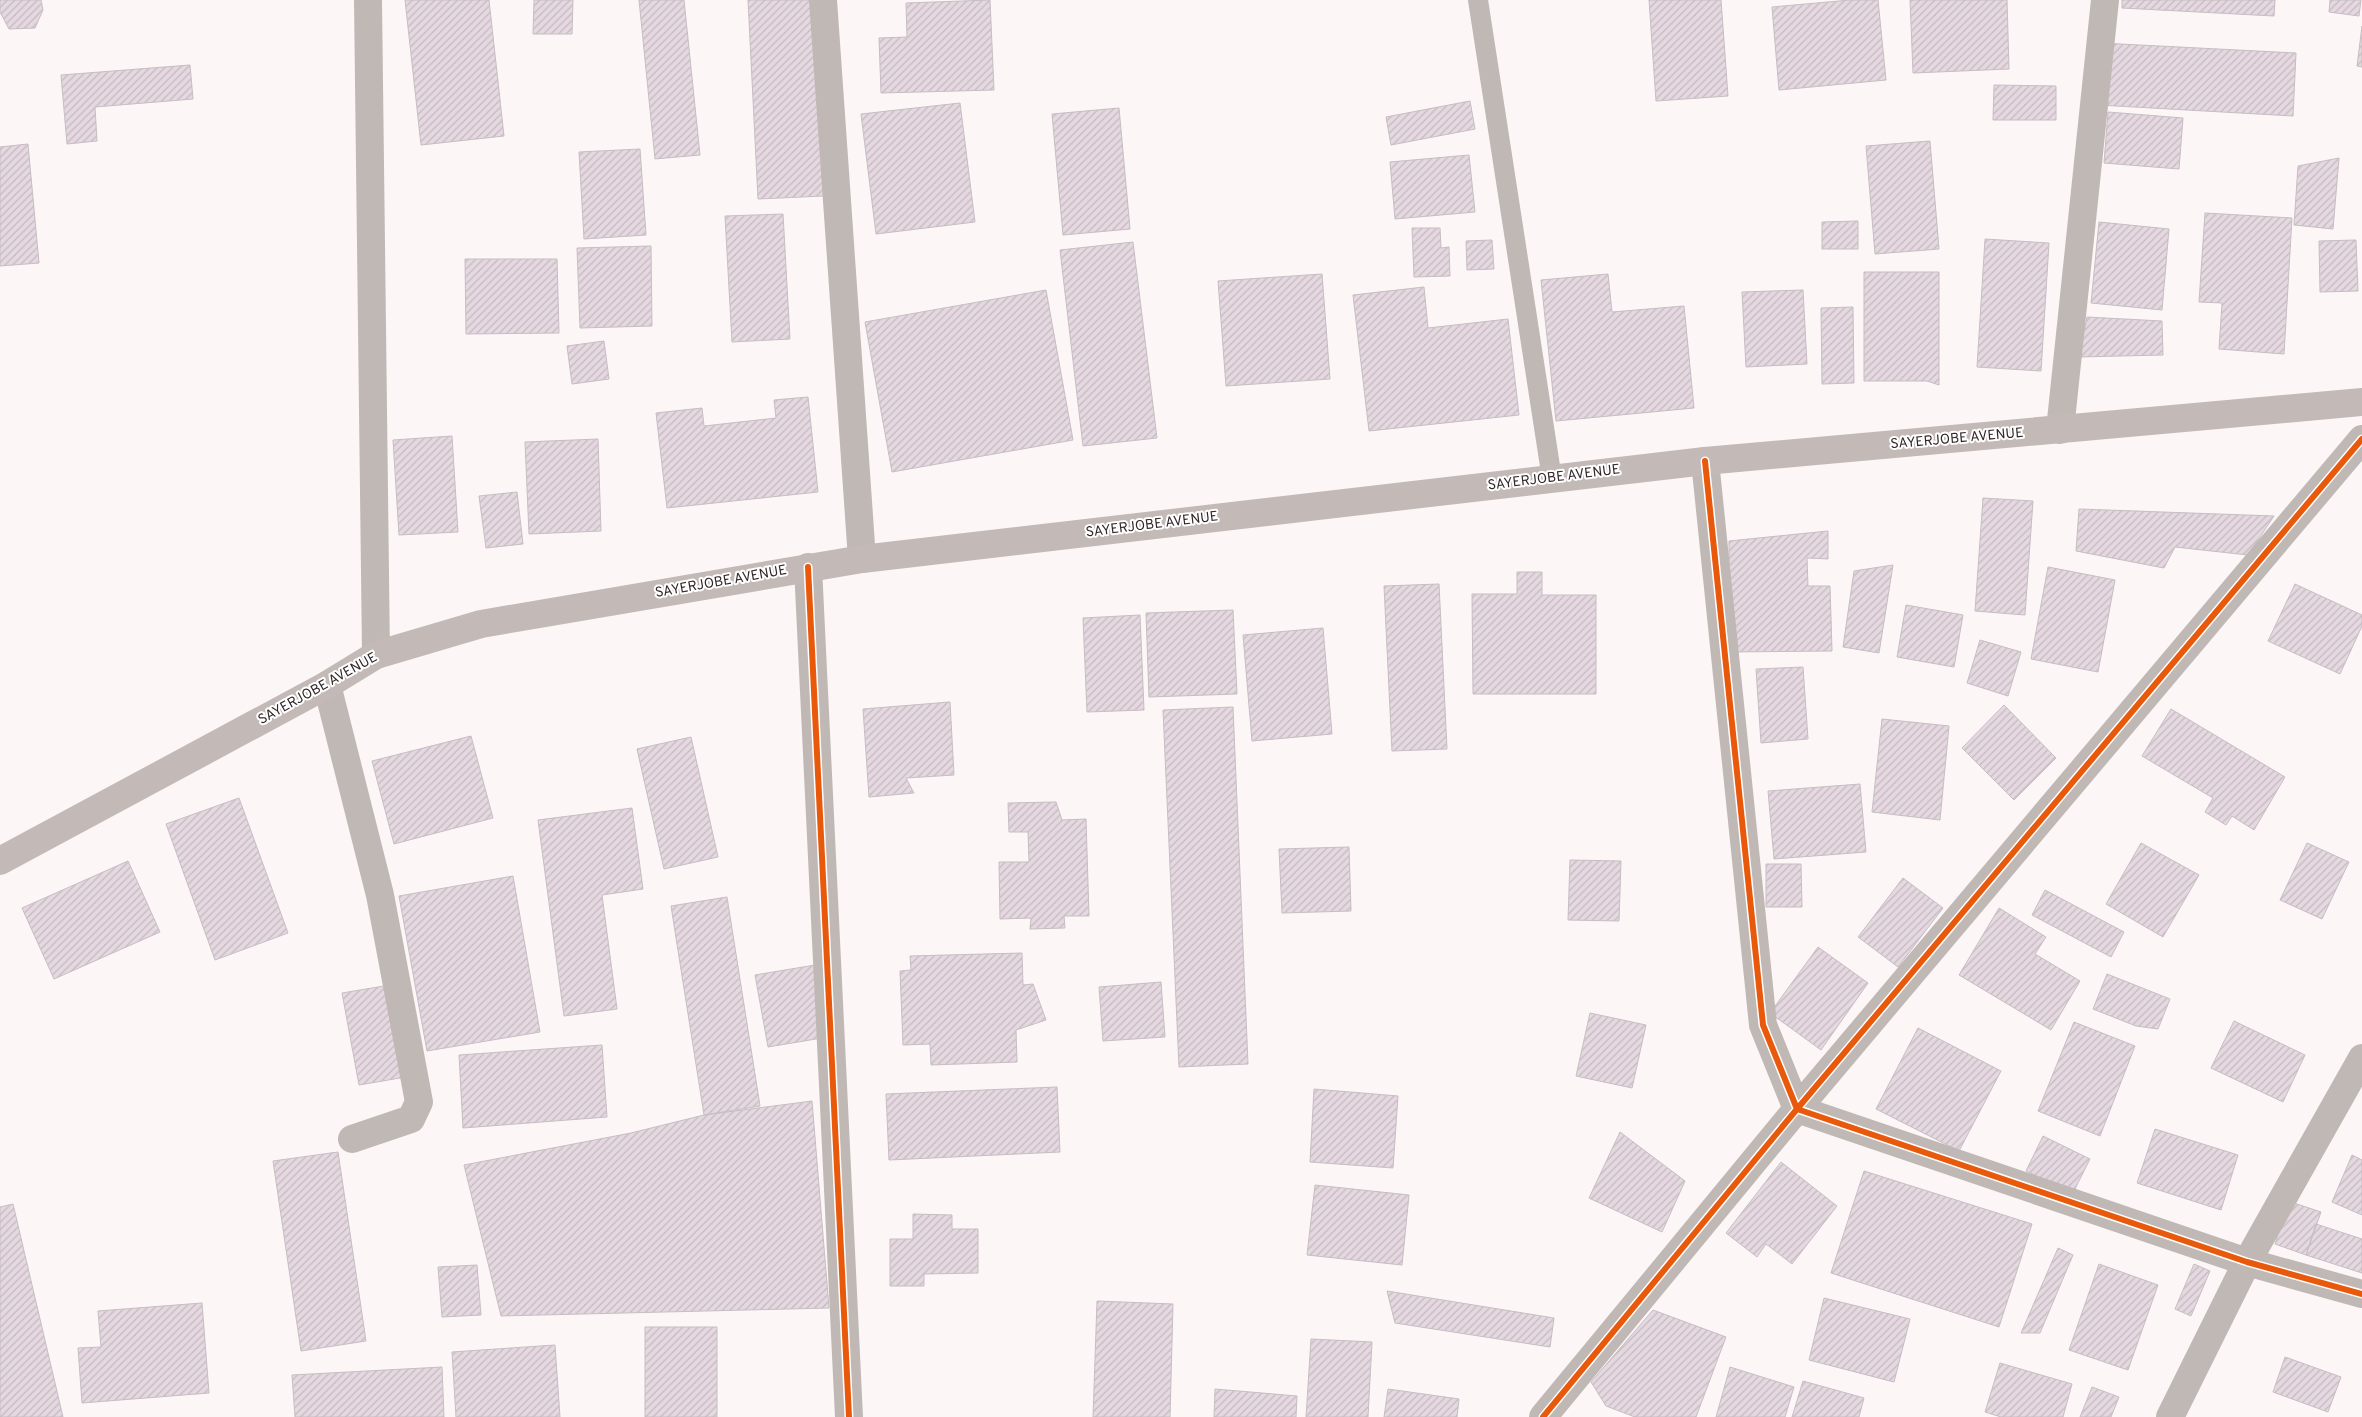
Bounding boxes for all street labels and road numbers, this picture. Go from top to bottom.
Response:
street label: SAYERJOBE AVENUE [1890,425,2024,453]
street label: SAYERJOBE AVENUE [1487,461,1621,495]
street label: SAYERJOBE AVENUE [1085,508,1219,542]
street label: SAYERJOBE AVENUE [654,562,788,602]
street label: SAYERJOBE AVENUE [256,649,380,729]

